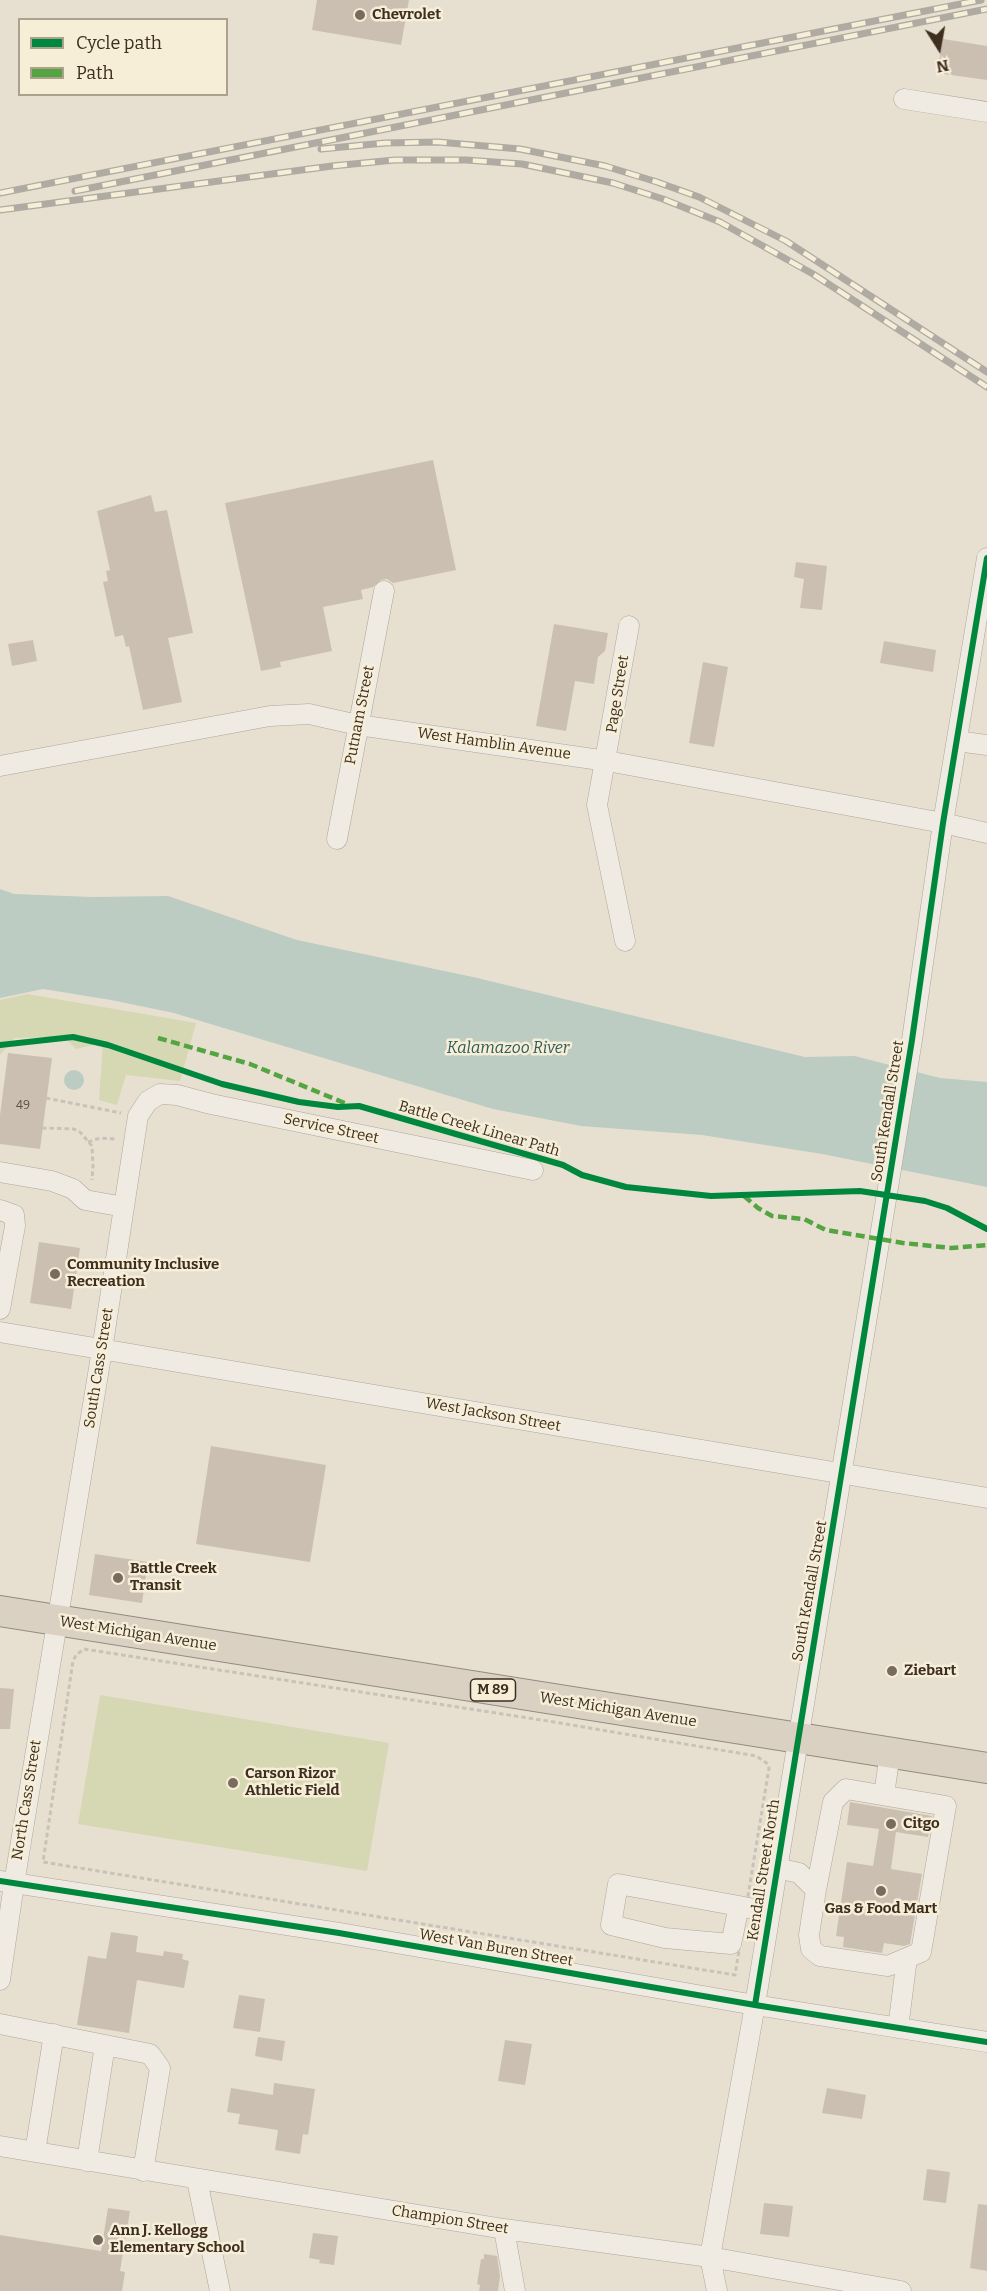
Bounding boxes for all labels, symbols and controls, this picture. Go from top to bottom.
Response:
place label: Chevrolet [372,6,441,24]
marker: Chevrolet [353,8,367,22]
legend [18,18,228,96]
north arrow [909,18,969,78]
text: Cycle path [76,32,162,54]
text: N [935,56,950,77]
text: Path [76,62,114,84]
street label: Page Street [603,654,633,734]
street label: Putnam Street [342,664,378,766]
street label: West Hamblin Avenue [416,724,572,764]
water label: Kalamazoo River [447,1039,569,1059]
street label: South Kendall Street [868,1039,908,1183]
street label: Battle Creek Linear Path [396,1097,562,1161]
house number: 49 [16,1099,30,1113]
street label: Service Street [282,1110,380,1148]
place label: Community Inclusive Recreation [67,1256,219,1291]
marker: Community Inclusive Recreation [48,1267,62,1281]
street label: South Cass Street [81,1307,117,1429]
street label: West Jackson Street [424,1394,562,1436]
street label: South Kendall Street [789,1519,831,1663]
place label: Battle Creek Transit [130,1560,217,1595]
marker: Battle Creek Transit [111,1571,125,1585]
street label: West Michigan Avenue [58,1613,218,1655]
place label: Ziebart [904,1662,956,1680]
marker: Ziebart [885,1664,899,1678]
road number: M 89 [470,1679,516,1701]
street label: West Michigan Avenue [538,1689,698,1731]
street label: North Cass Street [9,1738,45,1862]
place label: Carson Rizor Athletic Field [245,1765,340,1800]
marker: Carson Rizor Athletic Field [226,1776,240,1790]
street label: Kendall Street North [744,1798,784,1942]
place label: Citgo [903,1815,940,1833]
marker: Citgo [884,1817,898,1831]
marker: Gas & Food Mart [874,1884,888,1898]
place label: Gas & Food Mart [824,1900,938,1918]
street label: West Van Buren Street [418,1926,574,1970]
street label: Champion Street [390,2202,510,2238]
place label: Ann J. Kellogg Elementary School [110,2222,245,2257]
marker: Ann J. Kellogg Elementary School [91,2233,105,2247]

